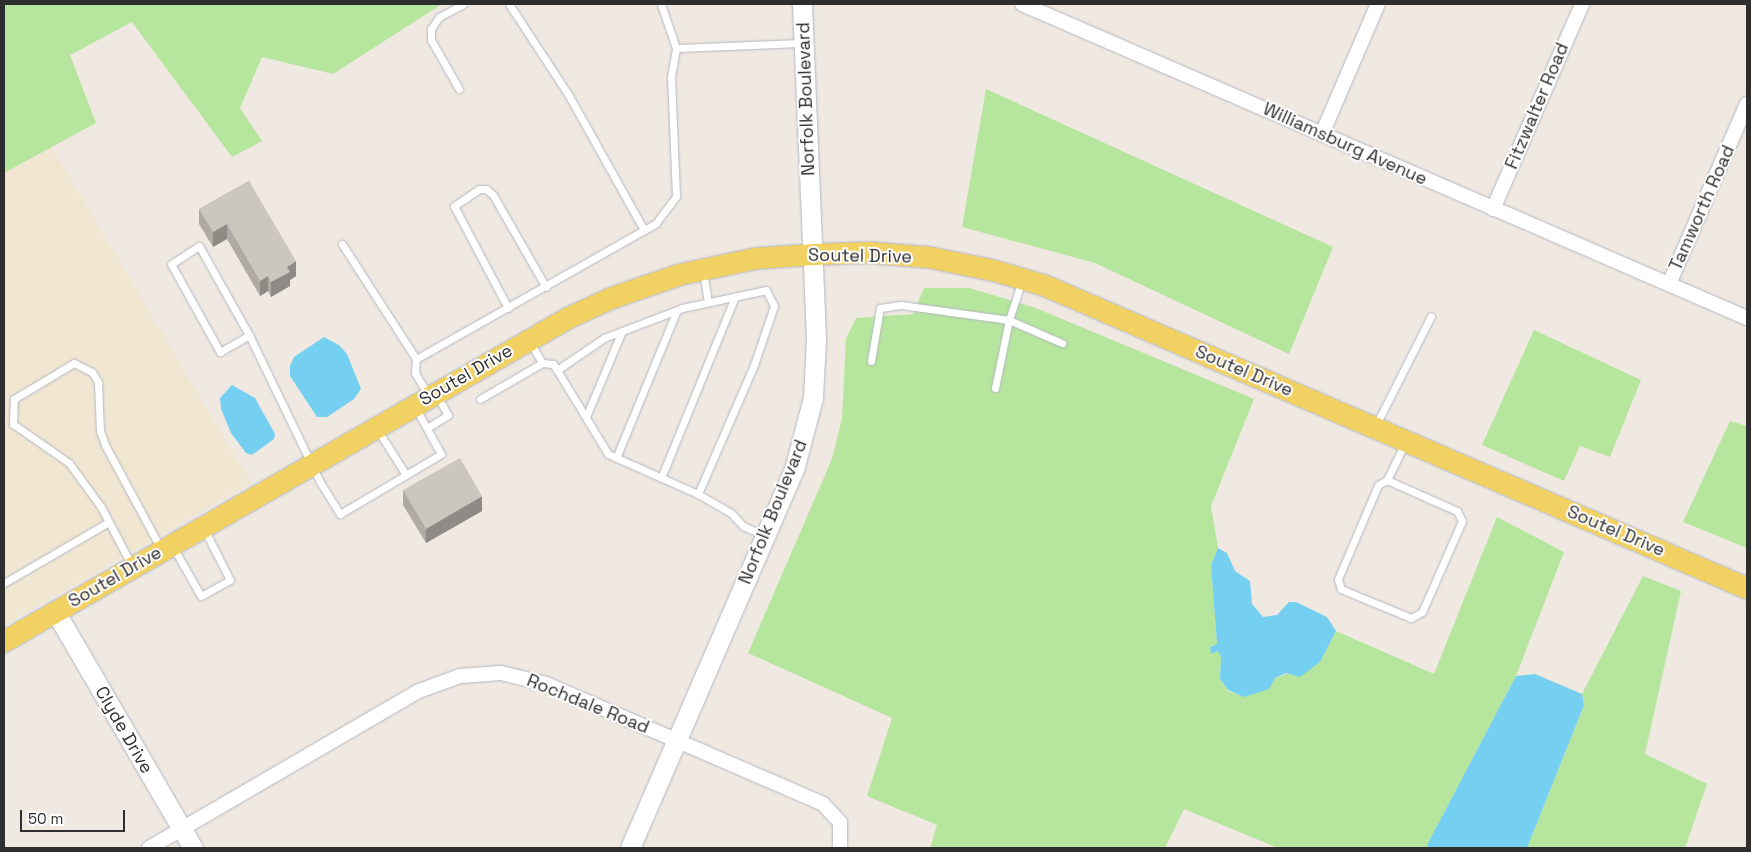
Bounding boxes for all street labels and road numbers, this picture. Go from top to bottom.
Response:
street label: Norfolk Boulevard [793,22,819,176]
street label: Fitzwalter Road [1501,40,1573,172]
street label: Williamsburg Avenue [1260,98,1430,190]
street label: Tamworth Road [1665,142,1739,274]
street label: Soutel Drive [808,244,912,268]
street label: Soutel Drive [416,340,516,410]
street label: Soutel Drive [1192,341,1296,401]
street label: Norfolk Boulevard [734,437,812,587]
street label: Soutel Drive [1564,501,1668,561]
street label: Soutel Drive [65,542,165,612]
street label: Rochdale Road [524,670,652,738]
street label: Clyde Drive [90,683,158,777]

